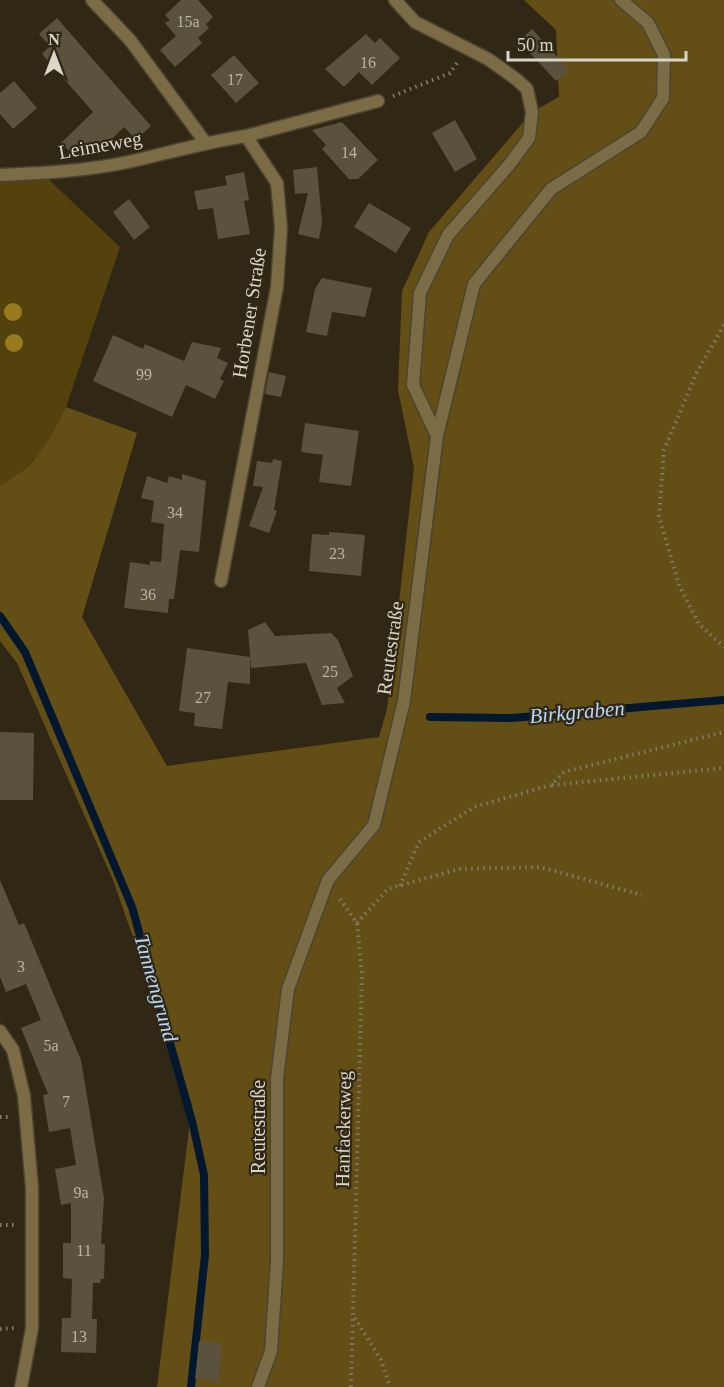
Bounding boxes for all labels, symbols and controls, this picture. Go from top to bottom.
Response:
house number: 15a [176,13,200,30]
north arrow [24,24,84,84]
scale bar [508,24,686,62]
text: N [48,31,60,48]
text: 50 m [517,35,554,55]
house number: 16 [360,54,376,71]
house number: 17 [227,71,243,88]
street label: Leimeweg [57,127,144,164]
house number: 14 [341,144,357,161]
street label: Horbener Straße [228,246,270,380]
house number: 99 [136,366,152,383]
house number: 34 [167,504,183,521]
house number: 23 [329,545,345,562]
house number: 36 [140,586,156,603]
street label: Reutestraße [373,600,407,696]
house number: 25 [322,663,338,680]
house number: 27 [195,689,211,706]
water label: Birkgraben [528,696,626,728]
water label: Tannengrund [129,931,183,1045]
house number: 3 [17,958,25,975]
house number: 5a [43,1037,59,1054]
street label: Hanfackerweg [331,1071,356,1187]
street label: Reutestraße [247,1080,269,1174]
house number: 7 [62,1093,70,1110]
house number: 9a [73,1184,89,1201]
house number: 11 [76,1242,92,1259]
house number: 13 [71,1328,87,1345]

